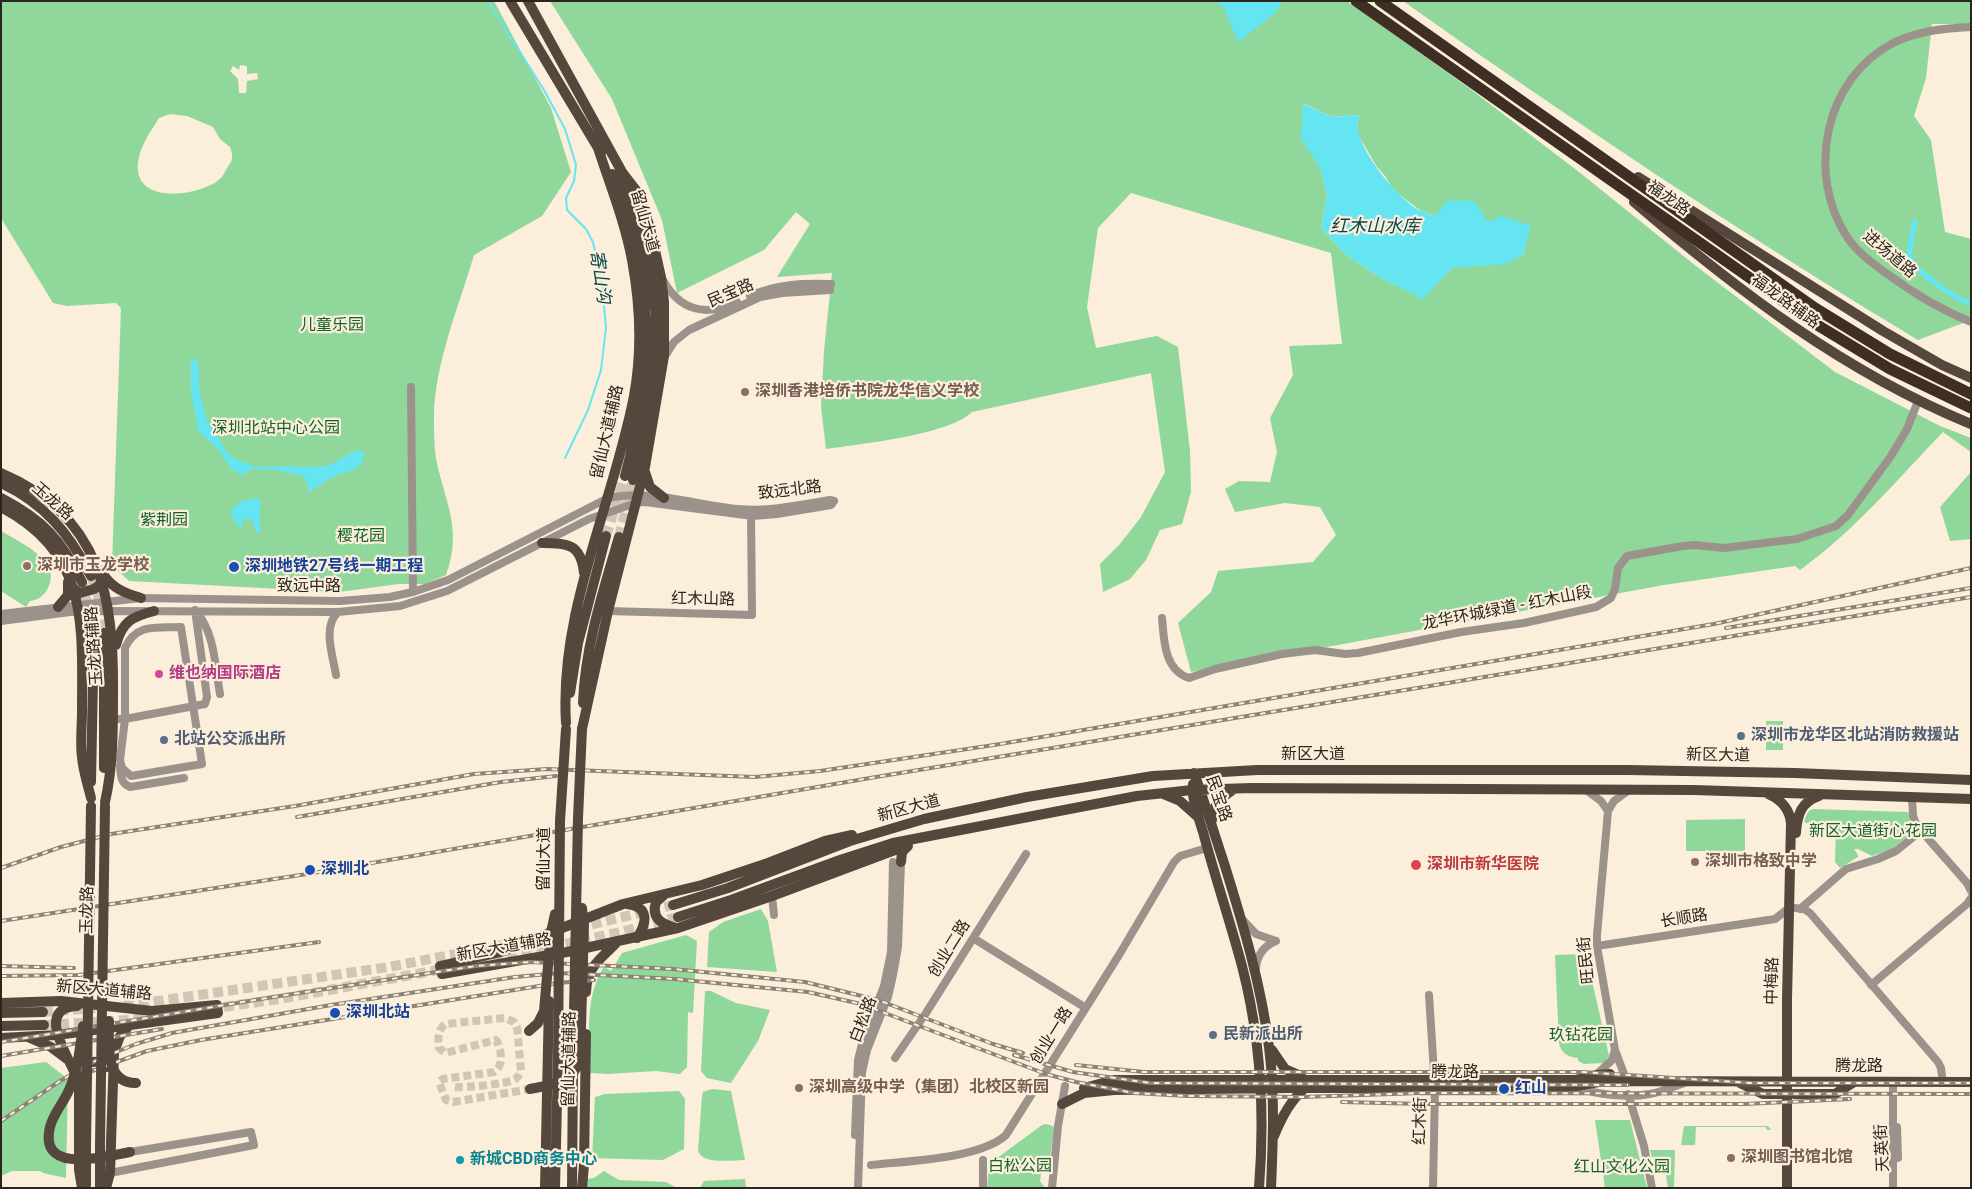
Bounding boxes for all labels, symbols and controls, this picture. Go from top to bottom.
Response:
street label: 福龙路 [1643,177,1693,221]
street label: 留仙大道 [626,188,662,254]
water label: 红木山水库 [1330,216,1420,238]
street label: 进场道路 [1858,227,1920,283]
water label: 寄山沟 [584,249,614,305]
street label: 福龙路辅路 [1747,271,1823,333]
street label: 民宝路 [705,276,757,312]
park label: 儿童乐园 [300,316,364,336]
place label: 深圳香港培侨书院龙华信义学校 [755,382,979,402]
street label: 留仙大道辅路 [588,383,628,481]
marker: 深圳香港培侨书院龙华信义学校 [739,386,751,398]
park label: 深圳北站中心公园 [212,419,340,439]
street label: 致远北路 [757,478,823,504]
street label: 玉龙路 [28,479,76,525]
park label: 紫荆园 [140,511,188,531]
park label: 樱花园 [337,527,385,547]
place label: 深圳市玉龙学校 [37,556,149,576]
place label: 深圳地铁27号线一期工程 [245,557,423,577]
marker: 深圳市玉龙学校 [21,560,33,572]
marker: 深圳地铁27号线一期工程 [227,560,241,574]
street label: 致远中路 [277,577,341,597]
street label: 龙华环城绿道 - 红木山段 [1421,583,1593,635]
street label: 红木山路 [671,590,735,610]
street label: 玉龙路辅路 [83,605,107,687]
place label: 维也纳国际酒店 [169,664,281,684]
marker: 维也纳国际酒店 [153,668,165,680]
place label: 深圳市龙华区北站消防救援站 [1751,726,1959,746]
place label: 北站公交派出所 [174,730,286,750]
marker: 深圳市龙华区北站消防救援站 [1735,730,1747,742]
marker: 北站公交派出所 [158,734,170,746]
street label: 新区大道 [1281,745,1345,765]
street label: 新区大道 [1686,746,1750,766]
street label: 民宝路 [1201,773,1235,825]
street label: 新区大道 [876,791,942,827]
park label: 新区大道街心花园 [1809,822,1937,842]
street label: 留仙大道 [535,827,555,891]
place label: 深圳市格致中学 [1705,852,1817,872]
place label: 深圳市新华医院 [1427,855,1539,875]
marker: 深圳市格致中学 [1689,856,1701,868]
marker: 深圳市新华医院 [1409,858,1423,872]
place label: 深圳北 [321,860,369,880]
marker: 深圳北 [303,863,317,877]
street label: 玉龙路 [78,886,98,934]
street label: 长顺路 [1659,906,1709,932]
street label: 创业二路 [925,917,975,981]
street label: 新区大道辅路 [455,930,553,966]
street label: 旺民街 [1575,935,1599,985]
street label: 中梅路 [1763,957,1783,1005]
street label: 新区大道辅路 [55,977,153,1005]
street label: 白松路 [846,994,882,1046]
place label: 深圳北站 [346,1003,410,1023]
street label: 创业一路 [1027,1004,1077,1068]
marker: 深圳北站 [328,1006,342,1020]
street label: 留仙大道辅路 [560,1011,580,1107]
place label: 民新派出所 [1223,1025,1303,1045]
park label: 玖钻花园 [1549,1026,1613,1046]
marker: 民新派出所 [1207,1029,1219,1041]
street label: 腾龙路 [1835,1057,1883,1077]
street label: 腾龙路 [1431,1063,1479,1083]
place label: 深圳高级中学（集团）北校区新园 [809,1078,1049,1098]
place label: 红山 [1515,1079,1547,1099]
marker: 深圳高级中学（集团）北校区新园 [793,1082,805,1094]
marker: 红山 [1497,1082,1511,1096]
street label: 红木街 [1411,1097,1431,1145]
street label: 天英街 [1872,1124,1894,1172]
place label: 深圳图书馆北馆 [1741,1148,1853,1168]
place label: 新城CBD商务中心 [470,1150,597,1170]
marker: 深圳图书馆北馆 [1725,1152,1737,1164]
marker: 新城CBD商务中心 [454,1154,466,1166]
park label: 白松公园 [988,1157,1052,1177]
park label: 红山文化公园 [1574,1158,1670,1178]

